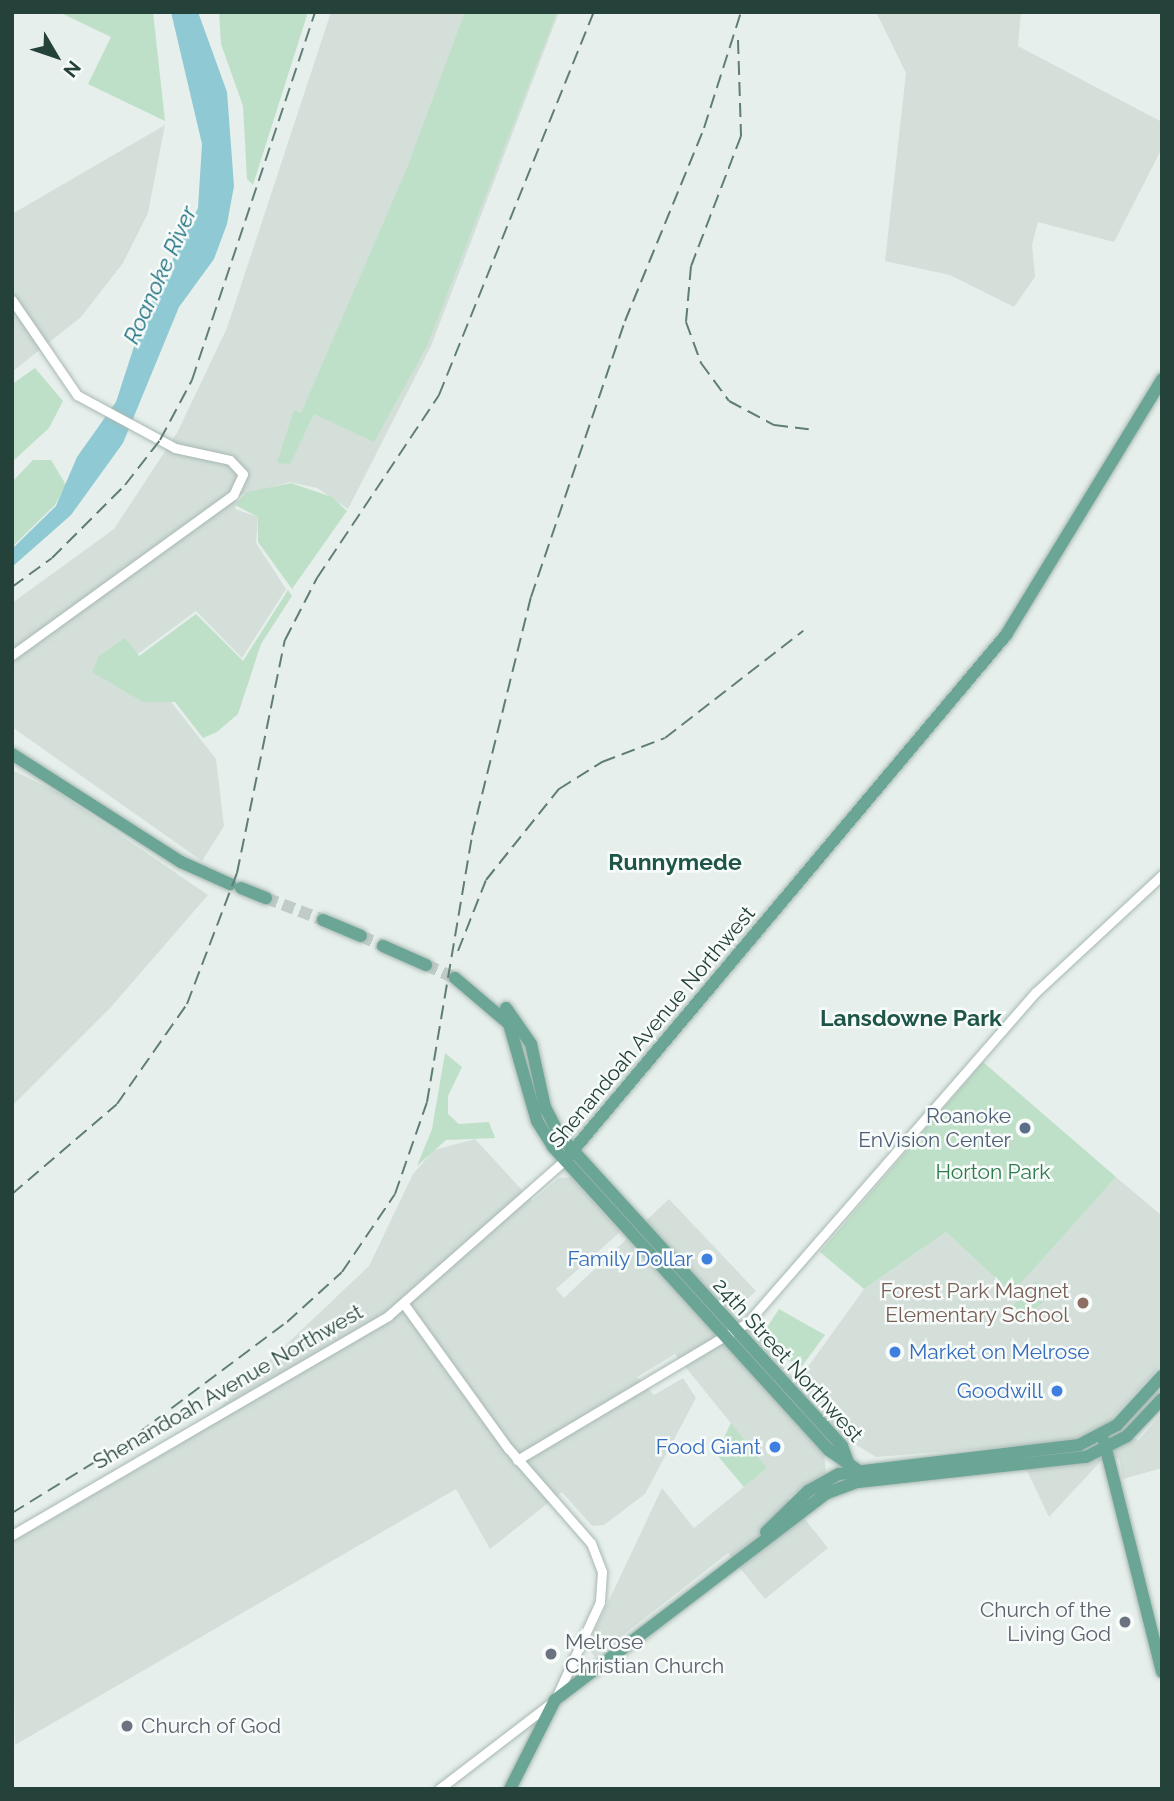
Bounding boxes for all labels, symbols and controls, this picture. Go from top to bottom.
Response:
north arrow [21,21,91,91]
text: N [59,57,85,82]
water label: Roanoke River [117,202,203,348]
district label: Runnymede [608,848,742,876]
street label: Shenandoah Avenue Northwest [543,901,761,1153]
district label: Lansdowne Park [820,1004,1002,1032]
place label: Roanoke EnVision Center [858,1103,1011,1153]
marker: Roanoke EnVision Center [1017,1120,1033,1136]
park label: Horton Park [935,1159,1051,1185]
place label: Family Dollar [567,1246,693,1272]
marker: Family Dollar [699,1251,715,1267]
street label: 24th Street Northwest [708,1273,868,1447]
place label: Forest Park Magnet Elementary School [880,1278,1069,1328]
marker: Forest Park Magnet Elementary School [1075,1295,1091,1311]
street label: Shenandoah Avenue Northwest [88,1299,368,1475]
place label: Market on Melrose [909,1339,1090,1365]
marker: Market on Melrose [887,1344,903,1360]
place label: Goodwill [957,1378,1043,1404]
marker: Goodwill [1049,1383,1065,1399]
place label: Food Giant [656,1434,761,1460]
marker: Food Giant [767,1439,783,1455]
place label: Church of the Living God [980,1597,1111,1647]
marker: Church of the Living God [1117,1614,1133,1630]
place label: Melrose Christian Church [565,1629,724,1679]
marker: Melrose Christian Church [543,1646,559,1662]
place label: Church of God [141,1713,281,1739]
marker: Church of God [119,1718,135,1734]

